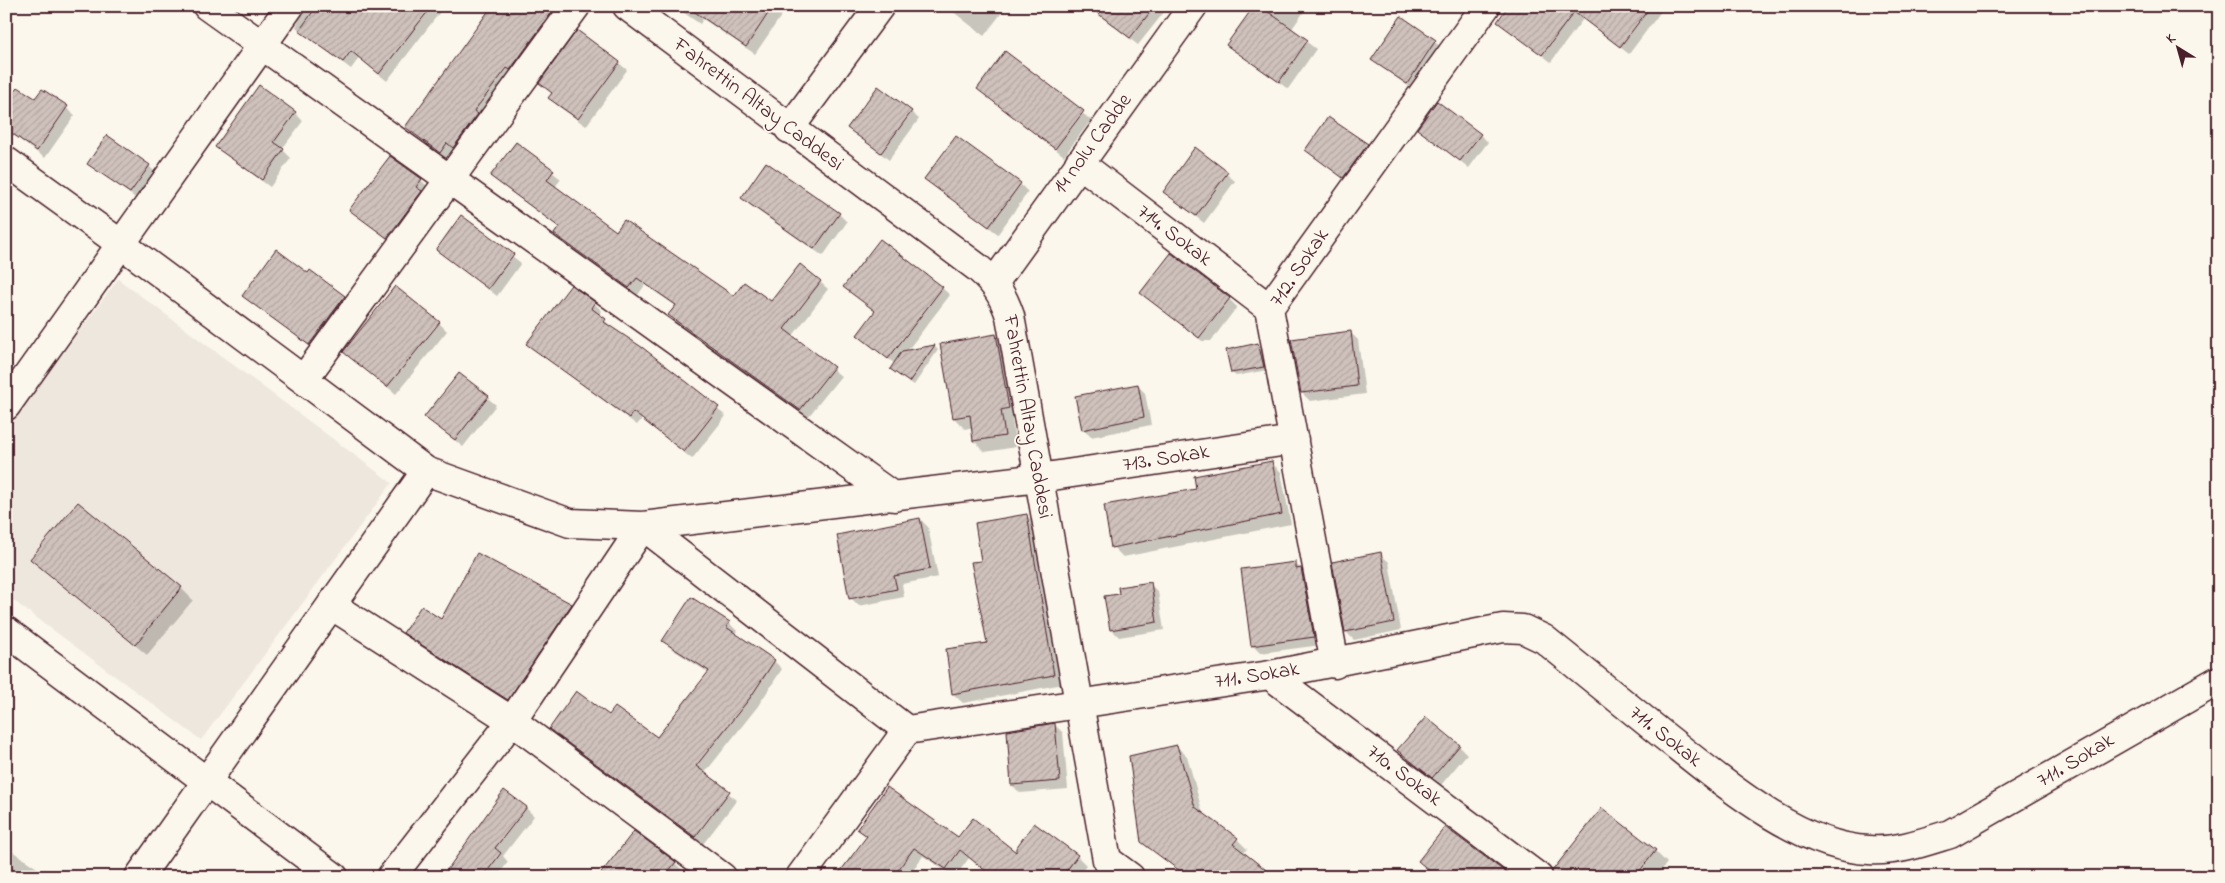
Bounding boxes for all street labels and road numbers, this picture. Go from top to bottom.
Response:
street label: Fahrettin Altay Caddesi [665,30,849,181]
street label: 14 nolu Cadde [1046,87,1140,200]
street label: 714. Sokak [1130,198,1218,275]
street label: 712. Sokak [1263,222,1338,313]
street label: Fahrettin Altay Caddesi [992,312,1060,522]
street label: 713. Sokak [1121,437,1212,481]
street label: 711. Sokak [1213,654,1302,697]
street label: 711. Sokak [1622,699,1708,775]
street label: 711. Sokak [2032,726,2121,796]
street label: 710. Sokak [1360,738,1449,815]

